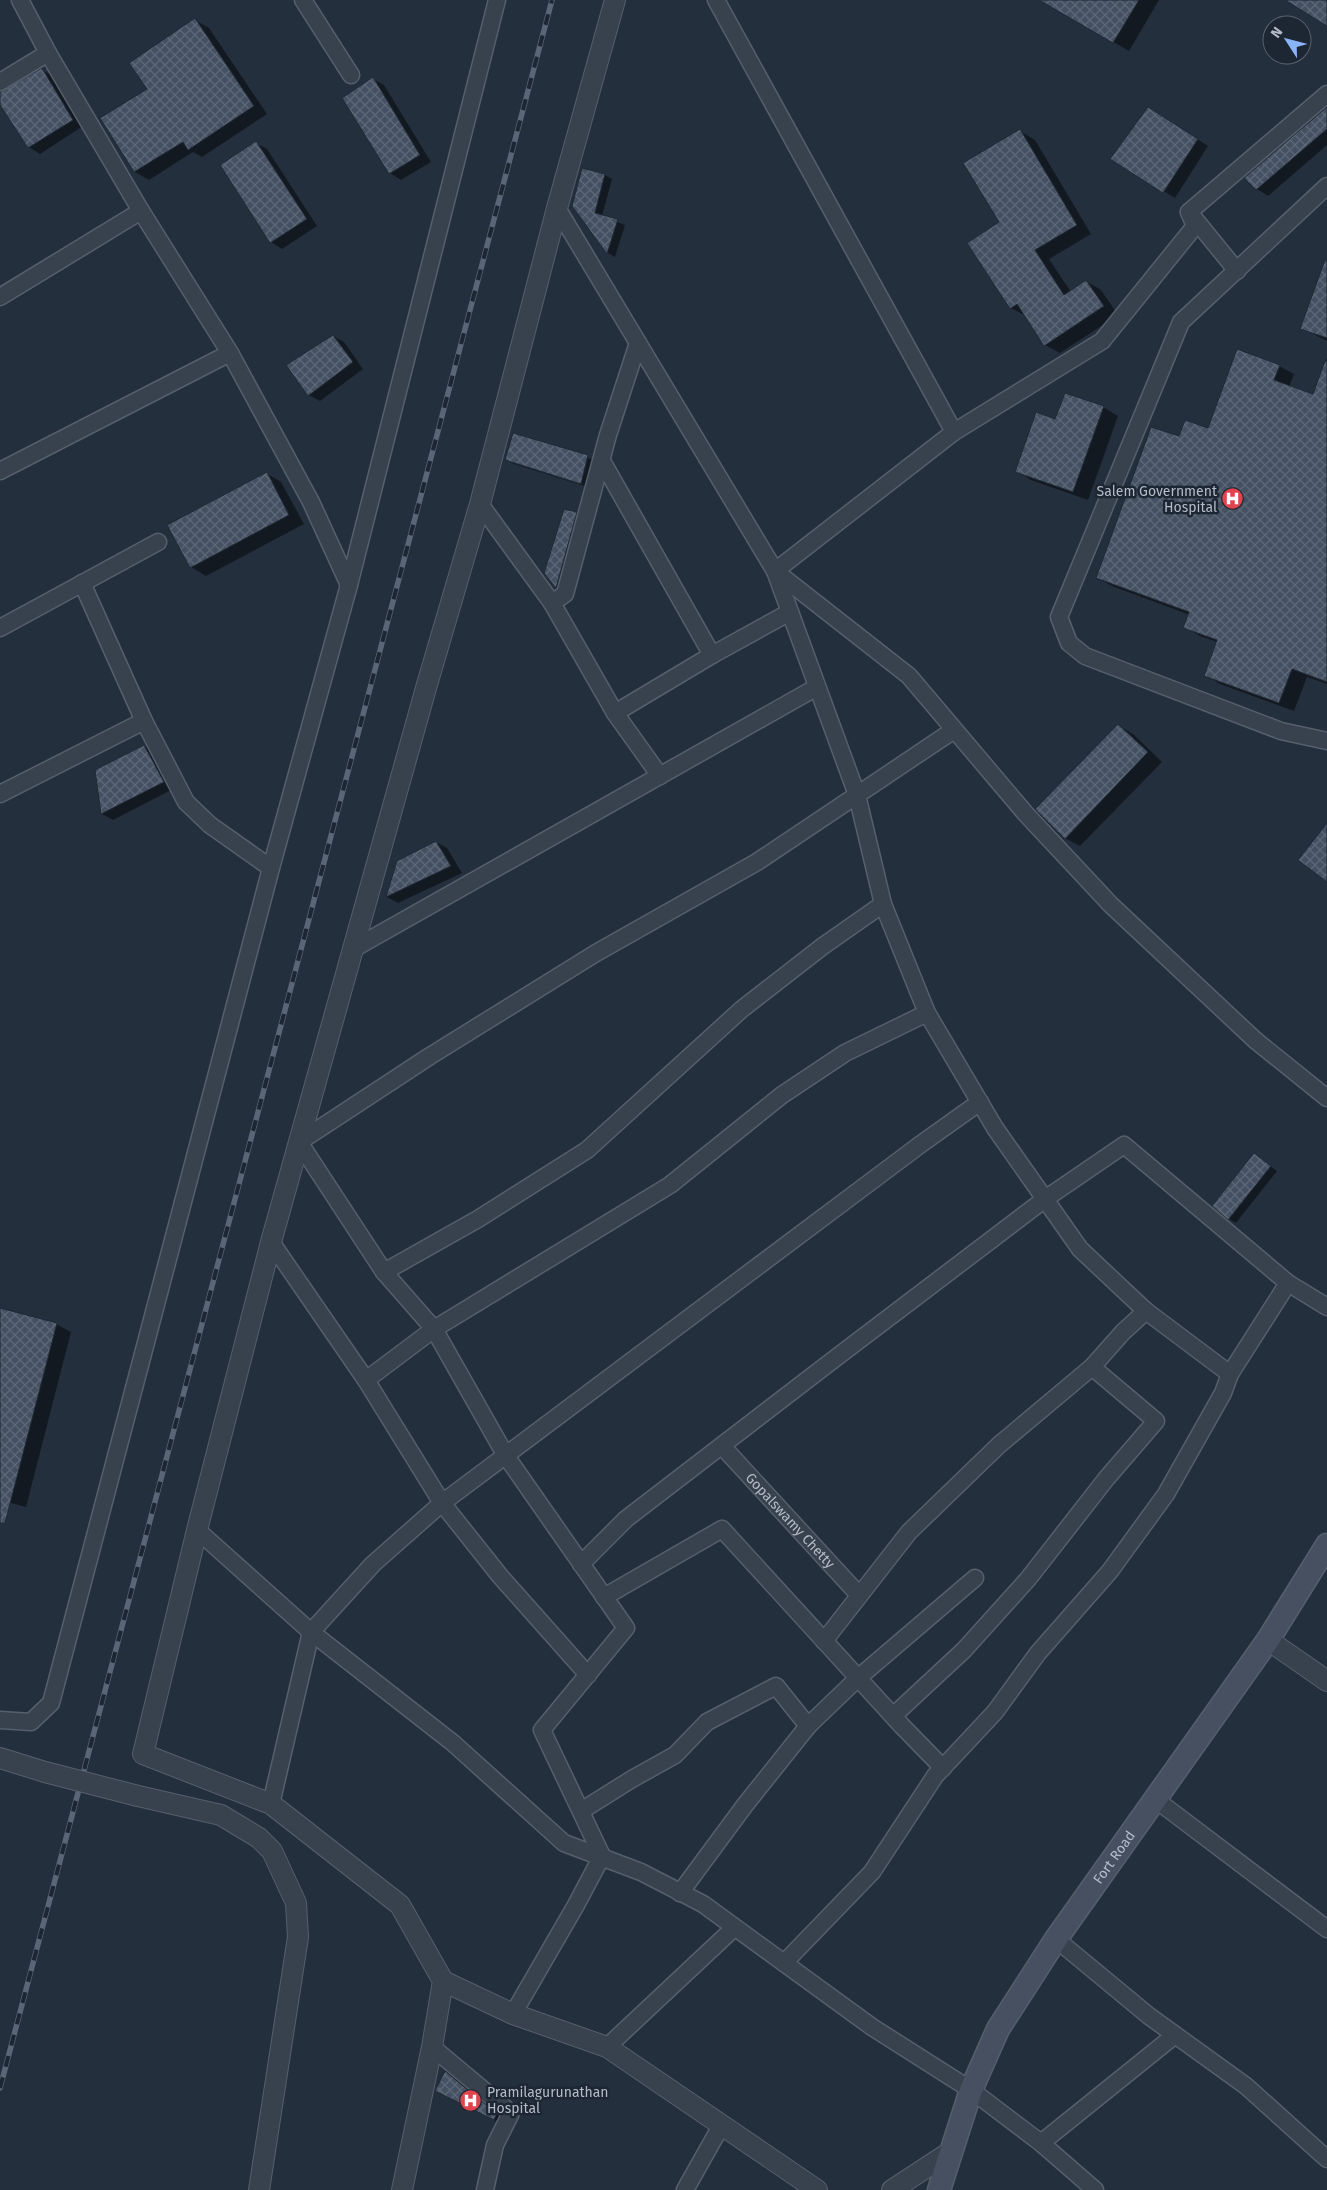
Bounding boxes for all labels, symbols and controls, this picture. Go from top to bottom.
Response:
north arrow [1262,15,1312,65]
text: N [1267,24,1286,41]
place label: Salem Government Hospital [1097,483,1218,516]
hospital icon: Salem Government Hospital [1221,487,1245,511]
street label: Gopalswamy Chetty [742,1469,839,1572]
street label: Fort Road [1089,1827,1139,1887]
place label: Pramilagurunathan Hospital [487,2084,609,2117]
hospital icon: Pramilagurunathan Hospital [459,2088,483,2112]

